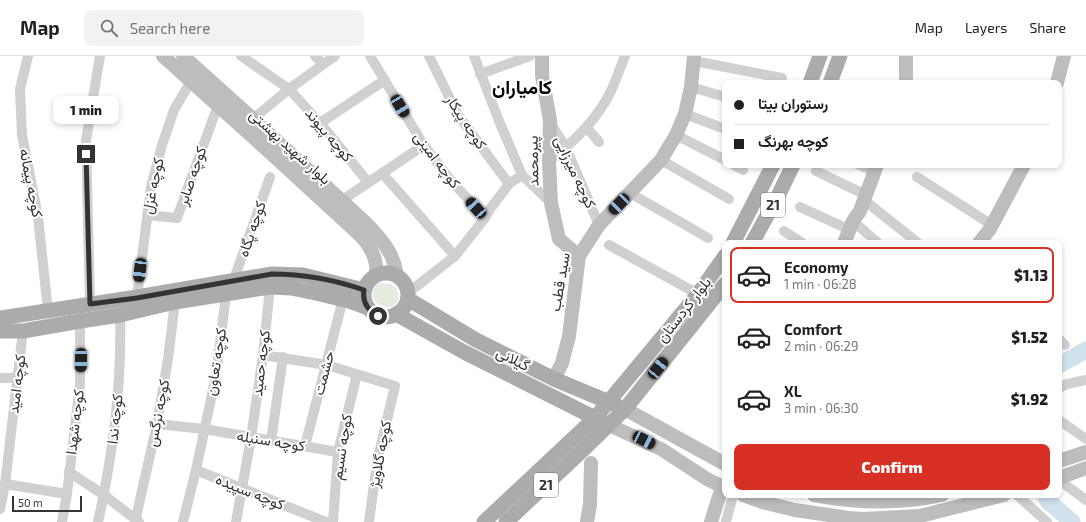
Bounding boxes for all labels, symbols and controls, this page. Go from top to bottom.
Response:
search box [84,10,364,46]
text: Map [20,16,60,39]
icon: search [98,17,120,39]
text: Search here [130,19,210,37]
text: Map [915,19,943,36]
text: Layers [965,19,1007,36]
text: Share [1029,19,1066,36]
district label: کامیاران [492,75,552,100]
street label: کوچه پیکار [440,90,491,154]
car [389,93,411,119]
text: رستوران بیتا [758,94,828,112]
callout: 1 min [53,96,119,124]
text: 1 min [70,102,102,118]
street label: کوچه پیوند [300,104,358,167]
street label: بلوار شهید بهشتی [245,105,335,189]
street label: کوچه امینی [409,128,465,193]
street label: کوچه میرزایی [549,132,601,212]
text: کوچه بهرنگ [758,132,829,150]
street label: پیرمحمد [523,136,543,186]
street label: کوچه صابر [172,143,212,209]
route end [77,145,95,163]
street label: کوچه پیمانه [15,147,48,219]
street label: کوچه غزل [137,156,169,216]
car [606,191,632,217]
road number: 21 [761,193,785,217]
car [464,195,488,221]
street label: کوچه پگاه [233,198,271,260]
street label: سید قطب [545,251,574,313]
car [133,257,147,283]
icon: car [736,257,772,293]
text: Economy [784,258,849,276]
text: $1.13 [1014,266,1048,284]
street label: بلوار کردستان [652,273,715,346]
text: 1 min · 06:28 [784,276,857,292]
route start [369,307,387,325]
icon: car [736,319,772,355]
text: Comfort [784,320,842,338]
street label: کوچه تعاون [201,326,231,397]
street label: کوچه حمید [247,328,275,397]
text: $1.52 [1011,328,1048,346]
text: 2 min · 06:29 [784,338,858,354]
street label: گیلانی [493,342,534,376]
car [75,348,87,372]
street label: حشمت [308,349,338,397]
street label: کوچه امید [3,353,31,415]
car [646,355,670,381]
street label: کوچه نرگس [142,377,174,448]
icon: car [736,381,772,417]
text: XL [784,382,802,400]
street label: کوچه شهدا [61,388,89,456]
text: $1.92 [1011,390,1048,408]
street label: کوچه ندا [102,393,128,445]
text: 3 min · 06:30 [784,400,859,416]
street label: کوچه نسیم [327,412,357,481]
street label: کوچه گلاویژ [364,418,396,490]
street label: کوچه سنبله [235,426,307,456]
car [631,429,657,451]
button: Confirm [734,444,1050,490]
street label: کوچه سپیده [213,469,288,515]
road number: 21 [534,473,558,497]
scale bar [12,494,82,513]
text: 50 m [18,496,43,509]

